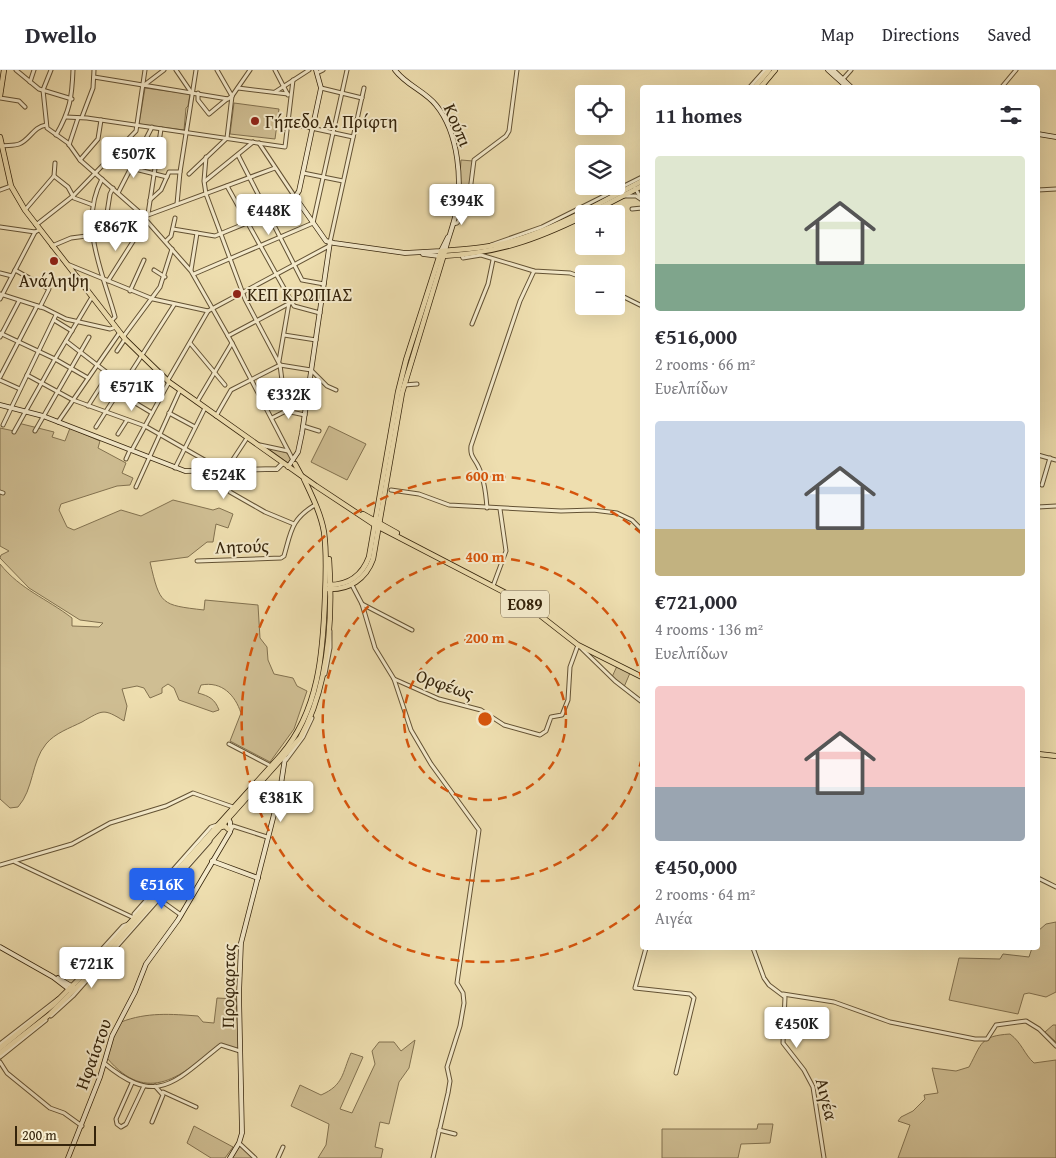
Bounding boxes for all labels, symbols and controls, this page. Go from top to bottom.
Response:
text: Dwello [25,17,97,52]
text: Map [821,21,854,48]
text: Directions [882,21,959,48]
text: Saved [987,21,1031,48]
map controls [575,85,625,315]
button: locate [575,85,625,135]
street label: Κούπι [437,99,479,151]
text: 11 homes [655,100,742,131]
icon: filters [997,101,1025,129]
place label: Γήπεδο Α. Πρίφτη [265,108,398,135]
marker: Γήπεδο Α. Πρίφτη [249,115,261,127]
pin: €507K [99,136,169,179]
text: €507K [112,141,156,165]
button: layers [575,145,625,195]
pin: €394K [427,184,497,226]
text: €394K [440,188,484,212]
icon: home [795,188,885,278]
pin: €448K [234,194,304,236]
text: €448K [247,198,291,222]
button: + [575,205,625,255]
pin: €867K [81,210,151,252]
text: €867K [94,214,138,238]
marker: Ανάληψη [48,255,60,267]
button: − [575,265,625,315]
place label: Ανάληψη [19,267,89,294]
place label: ΚΕΠ ΚΡΩΠΙΑΣ [247,281,352,308]
marker: ΚΕΠ ΚΡΩΠΙΑΣ [231,288,243,300]
text: €516,000 [655,321,737,352]
text: 2 rooms · 66 m² [655,352,755,376]
pin: €571K [97,370,167,412]
text: €571K [110,374,154,398]
text: Ευελπίδων [655,376,728,400]
pin: €332K [254,378,324,420]
text: €332K [267,382,311,406]
icon: home [795,453,885,543]
pin: €524K [189,458,259,500]
text: €524K [202,462,246,486]
text: 600 m [465,465,505,486]
street label: Λητούς [215,532,270,560]
text: 400 m [465,546,505,567]
text: €721,000 [655,586,737,617]
road number: ΕΟ89 [501,590,549,618]
text: 4 rooms · 136 m² [655,617,763,641]
text: 200 m [465,627,505,648]
text: Ευελπίδων [655,641,728,665]
street label: Ορφέως [412,662,478,707]
centre of rings [476,710,494,728]
icon: home [795,718,885,808]
pin: €381K [246,780,316,823]
text: €381K [259,785,303,809]
text: €450,000 [655,851,737,882]
pin: €516K [127,868,197,910]
text: €516K [140,872,184,896]
text: 2 rooms · 64 m² [655,882,755,906]
text: Αιγέα [655,906,693,930]
street label: Προφαρτας [214,943,242,1028]
pin: €721K [57,946,127,989]
text: €721K [70,951,114,975]
pin: €450K [762,1006,832,1049]
text: €450K [775,1011,819,1035]
street label: Ηφαίστου [68,1015,118,1093]
street label: Αιγέα [809,1075,845,1123]
scale bar [15,1123,96,1146]
text: 200 m [22,1125,57,1145]

